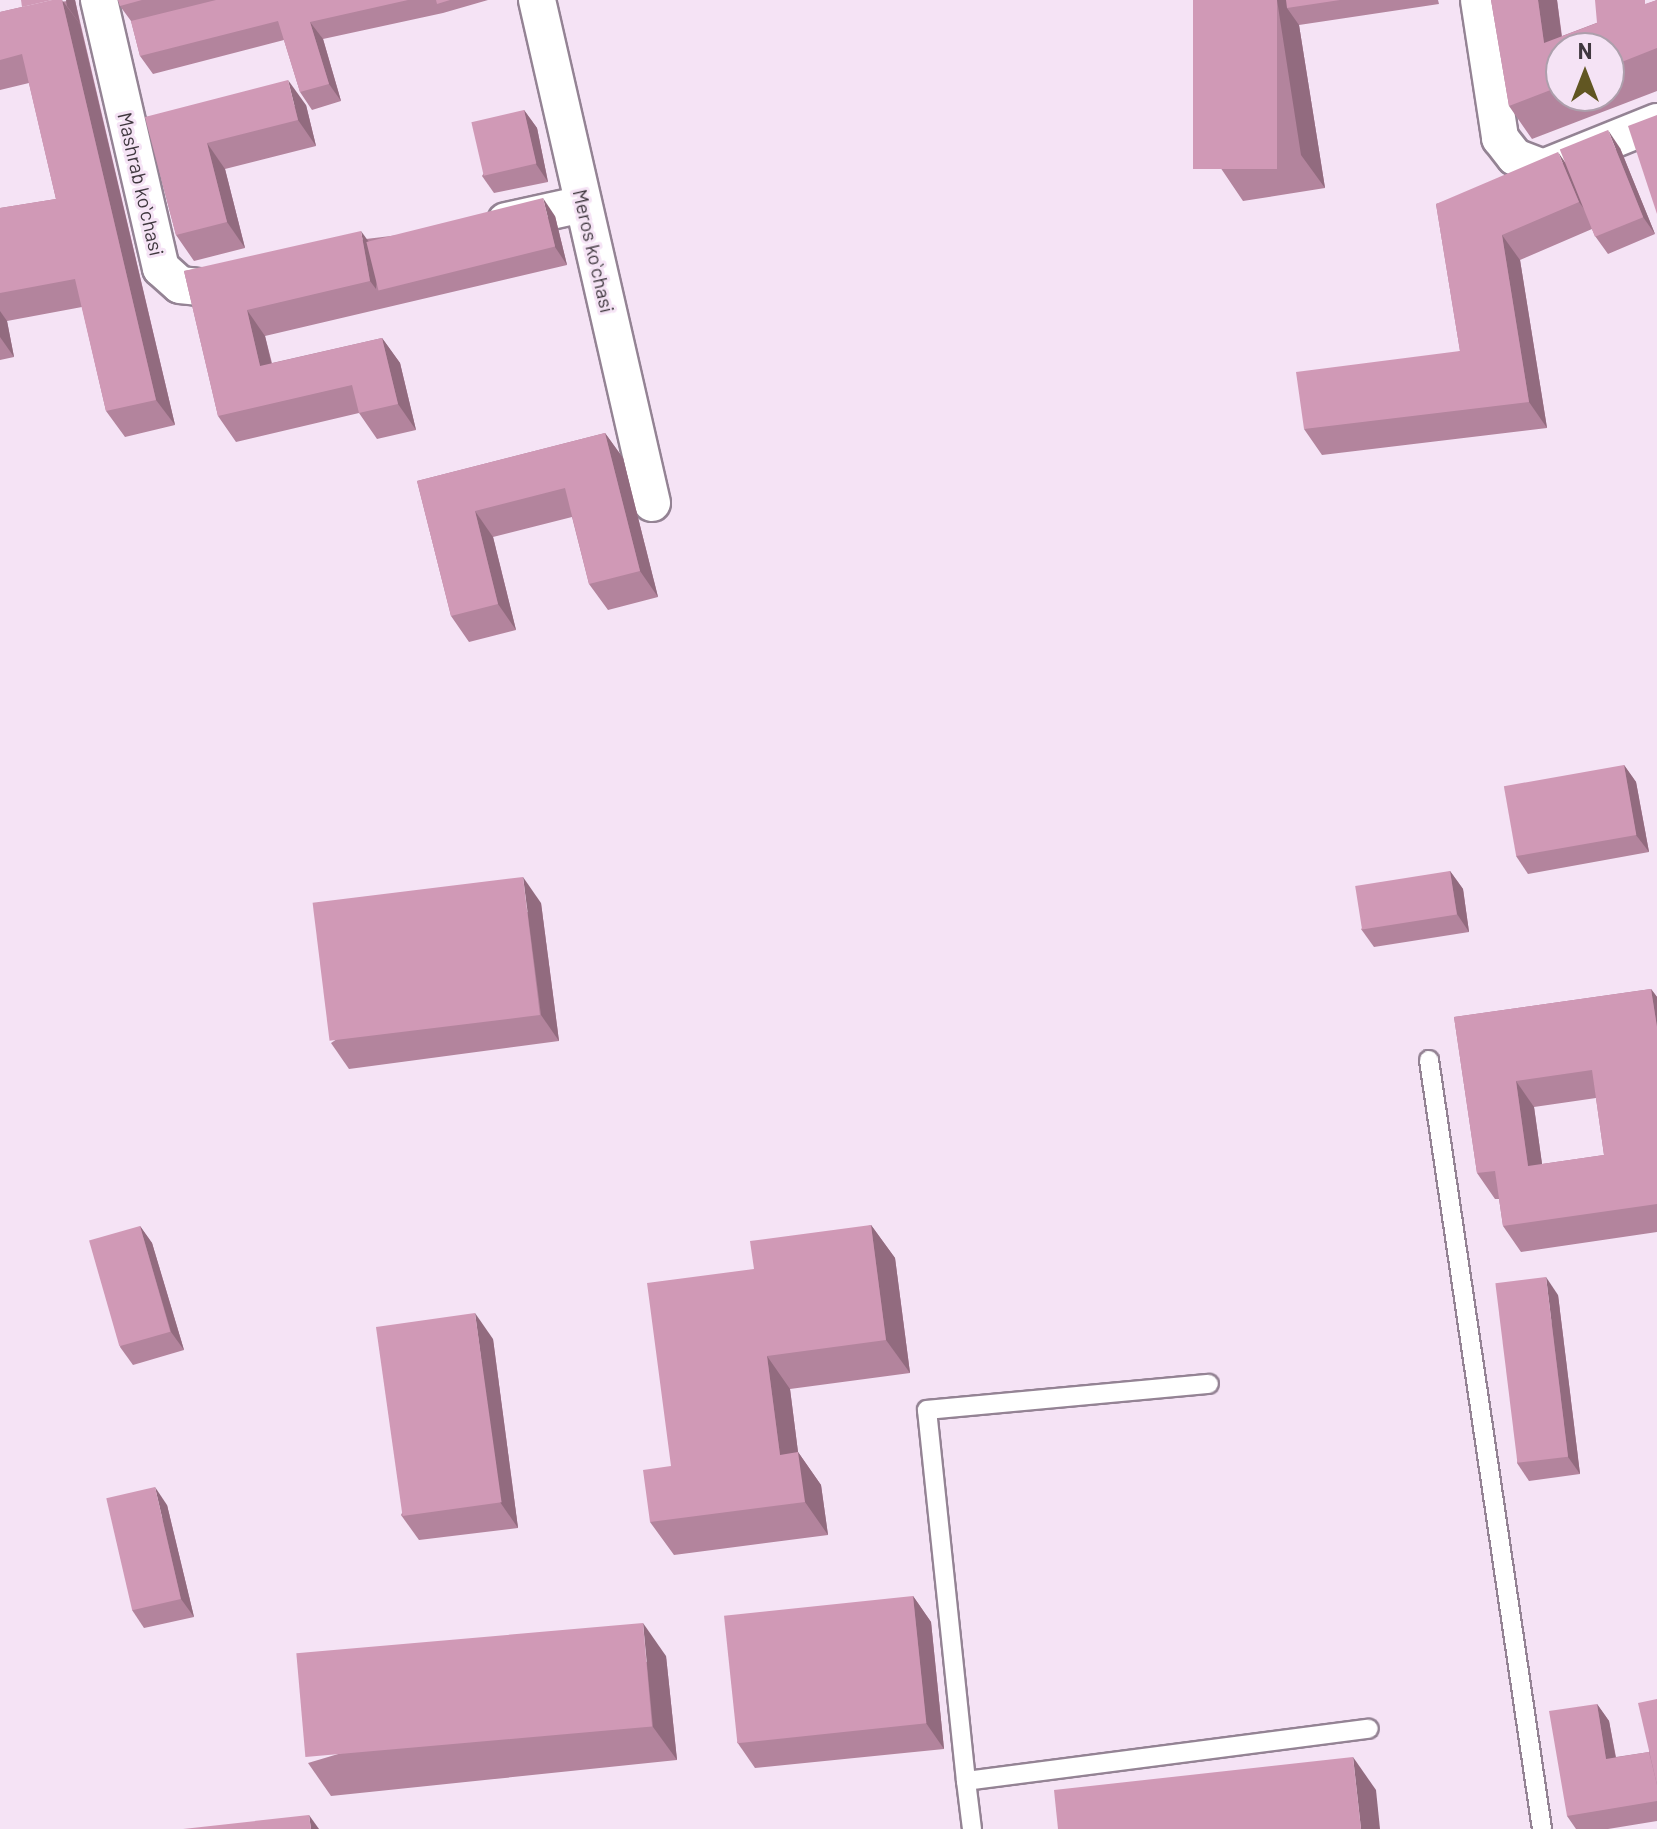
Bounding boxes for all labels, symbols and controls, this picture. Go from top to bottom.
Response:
north arrow [1545,32,1625,112]
text: N [1578,37,1592,63]
street label: Mashrab koʻchasi [113,110,169,258]
street label: Meros koʻchasi [568,187,620,315]

